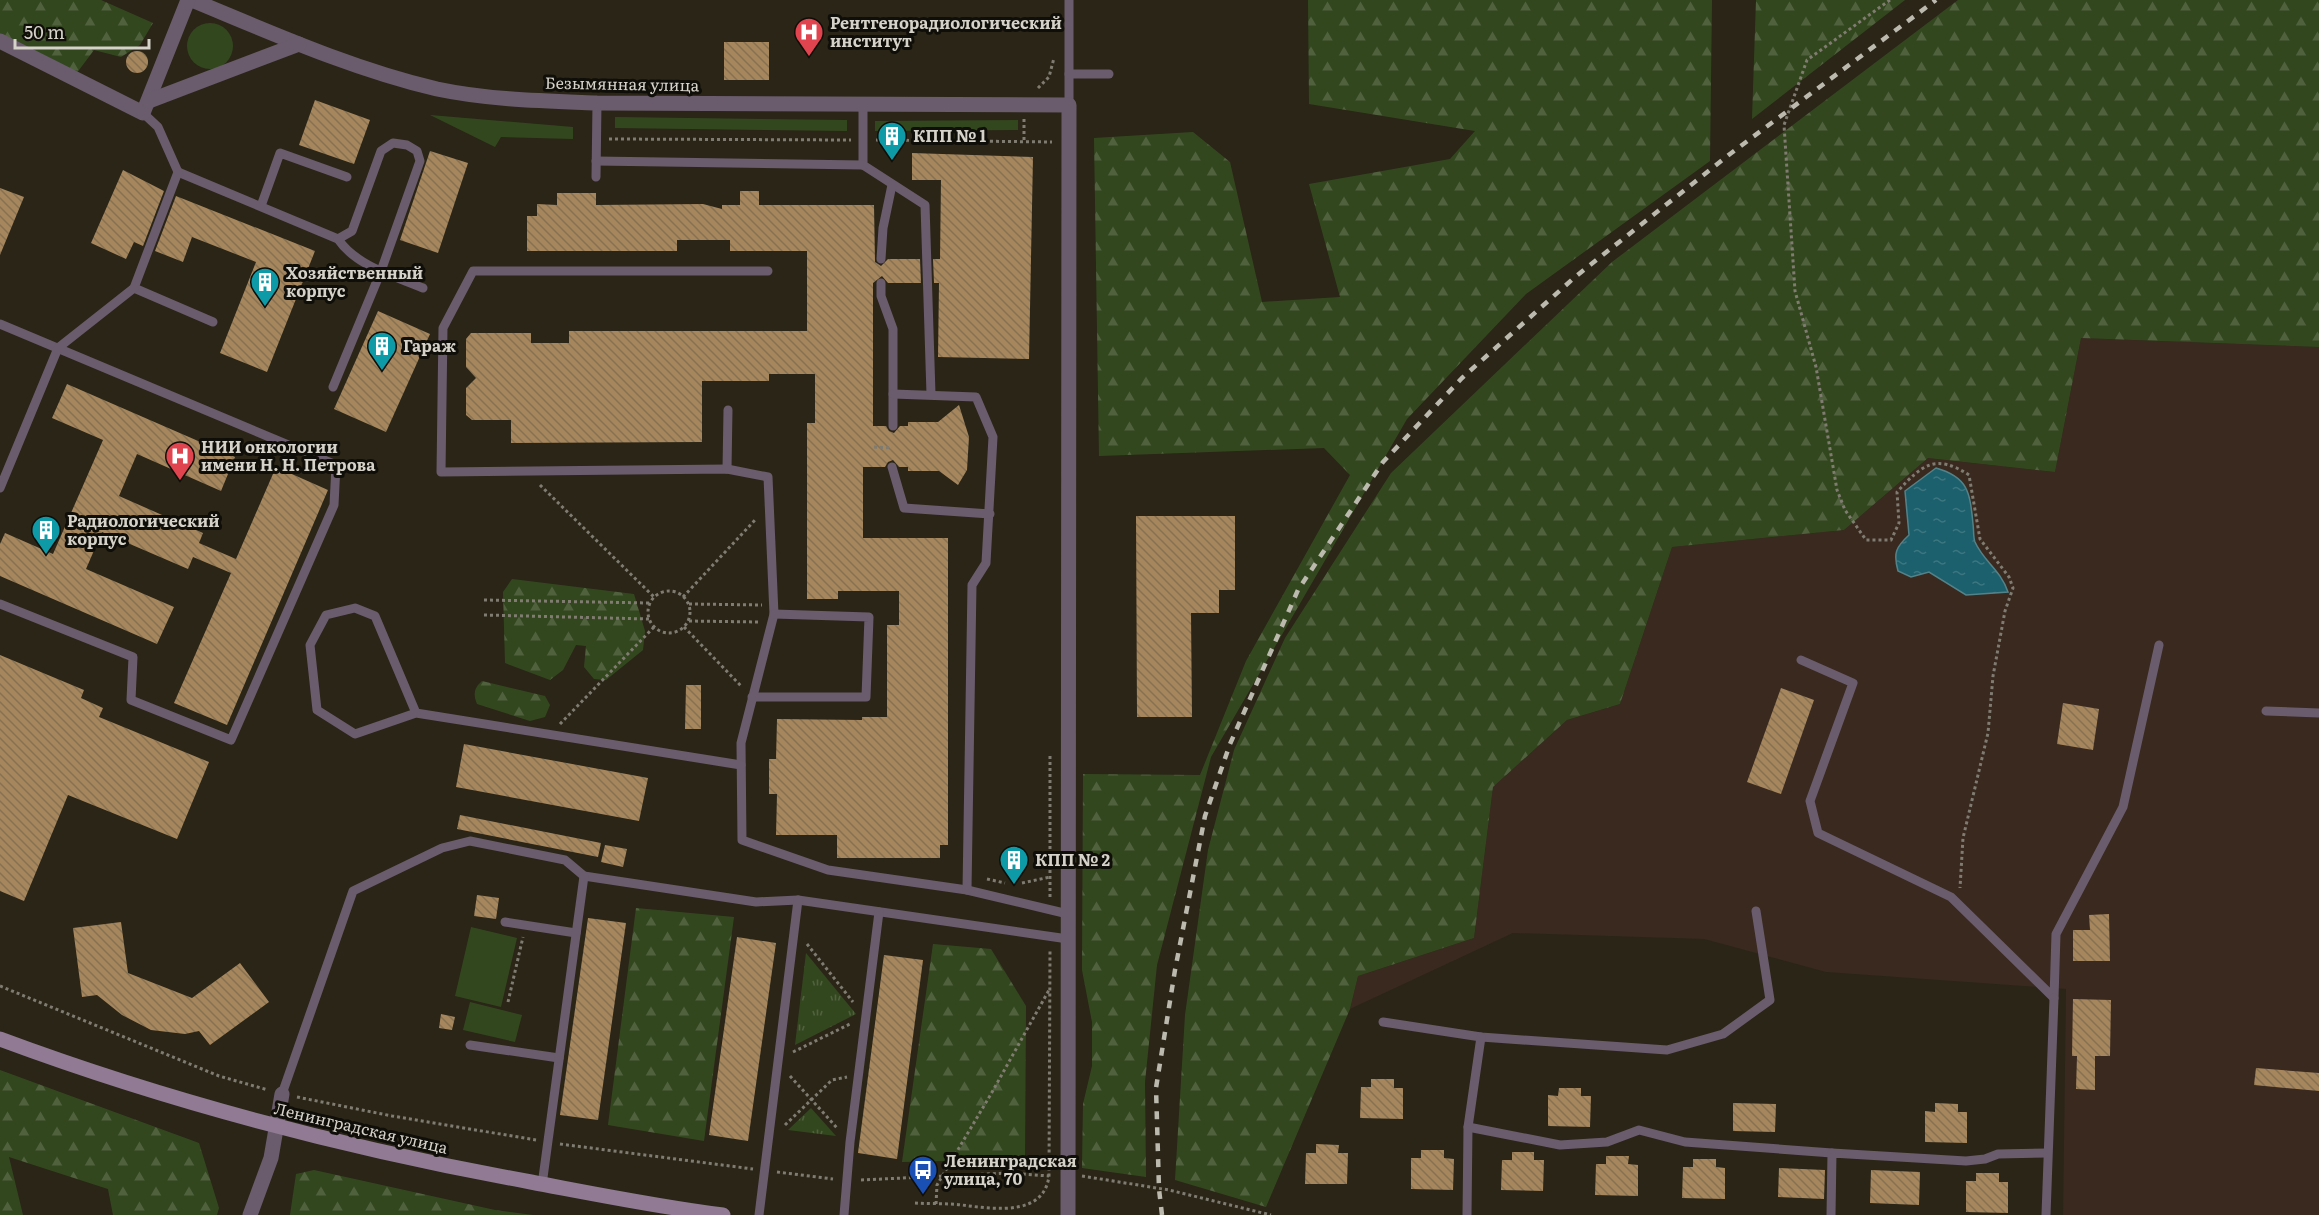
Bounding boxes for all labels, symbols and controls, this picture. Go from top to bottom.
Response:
place label: Рентгенорадиологический институт [830,10,1062,52]
scale bar [15,12,148,50]
hospital icon: Рентгенорадиологический институт [793,16,825,58]
text: 50 m [24,18,65,45]
street label: Безымянная улица [545,70,700,96]
building icon: КПП № 1 [876,120,908,162]
place label: КПП № 1 [913,123,987,147]
place label: Хозяйственный корпус [286,260,423,302]
building icon: Хозяйственный корпус [249,266,281,308]
building icon: Гараж [366,330,398,372]
place label: Гараж [403,333,456,357]
place label: НИИ онкологии имени Н. Н. Петрова [201,434,376,476]
hospital icon: НИИ онкологии имени Н. Н. Петрова [164,440,196,482]
place label: Радиологический корпус [67,508,220,550]
building icon: Радиологический корпус [30,514,62,556]
building icon: КПП № 2 [998,844,1030,886]
place label: КПП № 2 [1035,847,1111,871]
street label: Ленинградская улица [272,1095,451,1159]
place label: Ленинградская улица, 70 [944,1148,1077,1190]
bus stop icon: Ленинградская улица, 70 [907,1154,939,1196]

